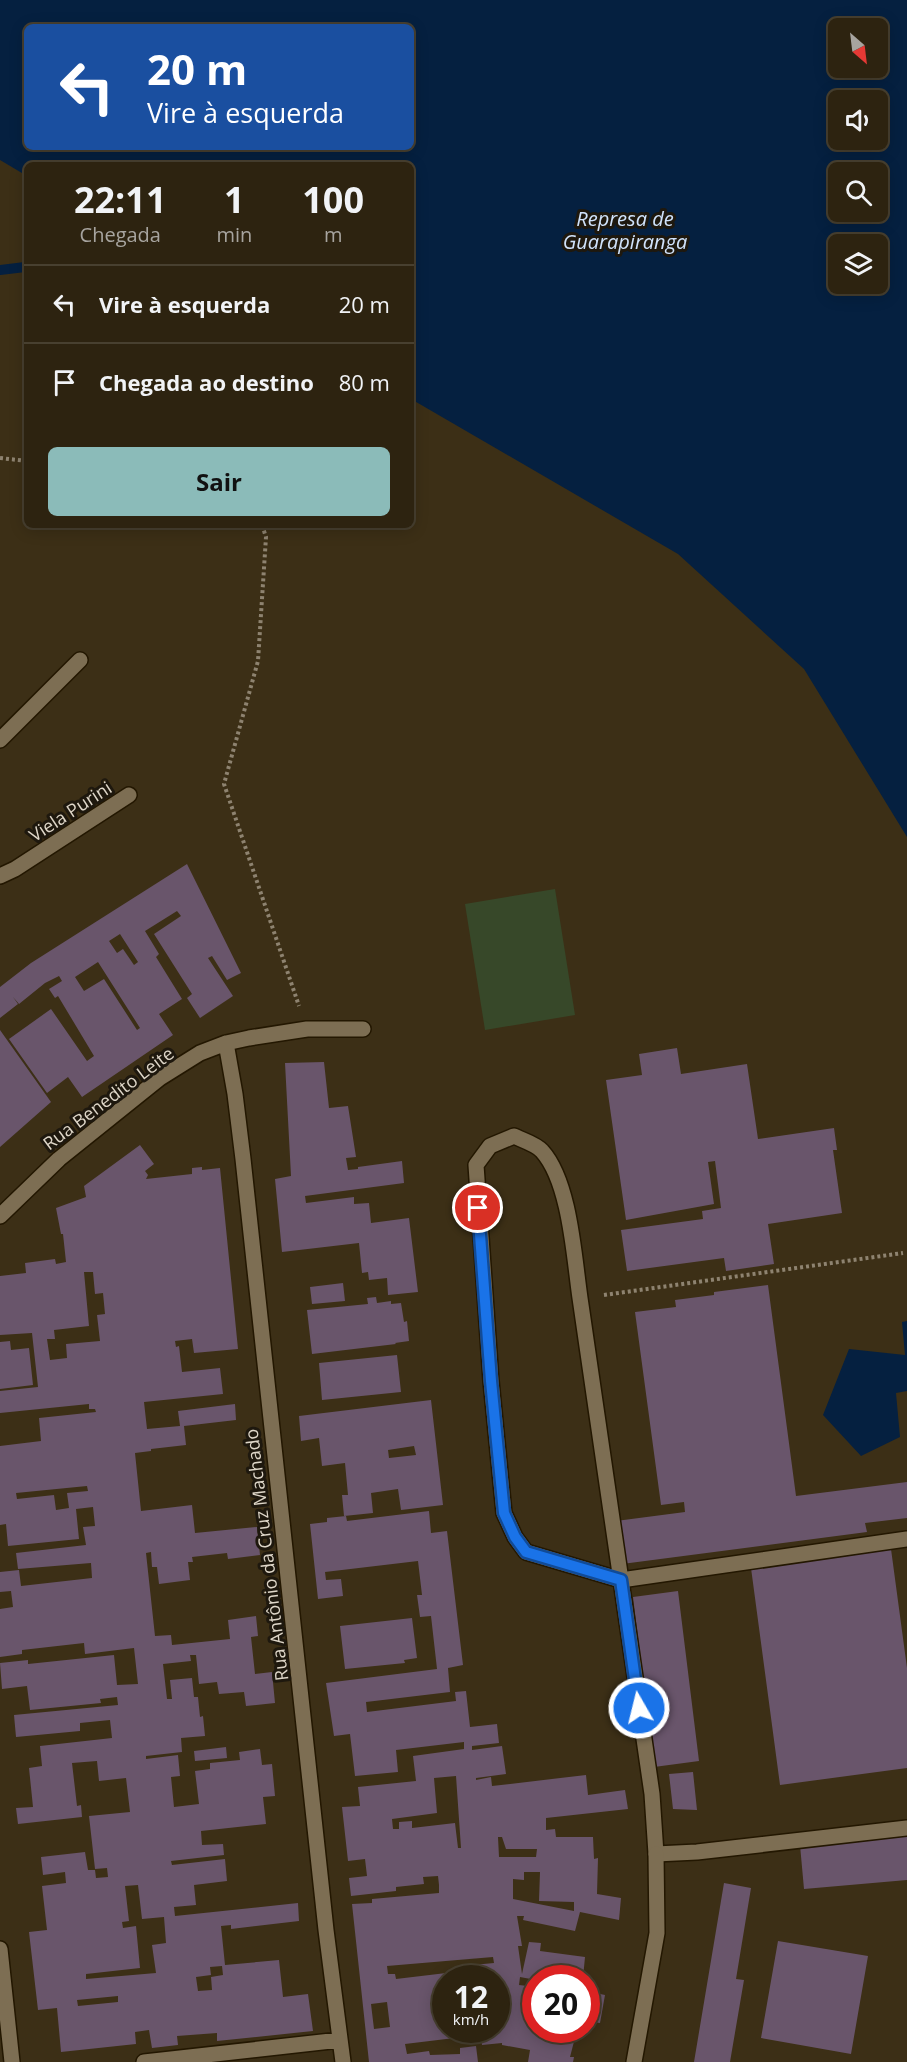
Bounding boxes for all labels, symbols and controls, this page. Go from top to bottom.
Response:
north arrow [828,18,888,78]
map controls [828,18,888,294]
text: 20 m [147,40,247,97]
icon: left [48,48,126,126]
button: sound [828,90,888,150]
text: Vire à esquerda [147,94,344,131]
button: search [828,162,888,222]
text: 22:11 [74,175,167,224]
text: 1 [224,175,245,224]
text: 100 [302,175,364,224]
water label: Represa de Guarapiranga [563,205,687,255]
text: Chegada [80,221,161,248]
text: min [216,221,252,248]
text: m [324,221,342,248]
button: layers [828,234,888,294]
icon: left [48,288,81,321]
text: Vire à esquerda [99,289,270,319]
text: 20 m [339,289,390,319]
icon: arrive [48,366,81,399]
text: Chegada ao destino [99,367,314,397]
text: 80 m [339,367,390,397]
button: Sair [48,447,390,516]
street label: Viela Purini [24,775,116,847]
street label: Rua Benedito Leite [38,1041,178,1155]
pin [452,1182,503,1233]
icon: arrive [461,1191,494,1224]
street label: Rua Antônio da Cruz Machado [239,1428,293,1682]
position arrow [607,1676,671,1740]
speed limit sign: 20 [522,1965,600,2043]
text: 12 [454,1976,488,2017]
text: km/h [453,2009,489,2029]

